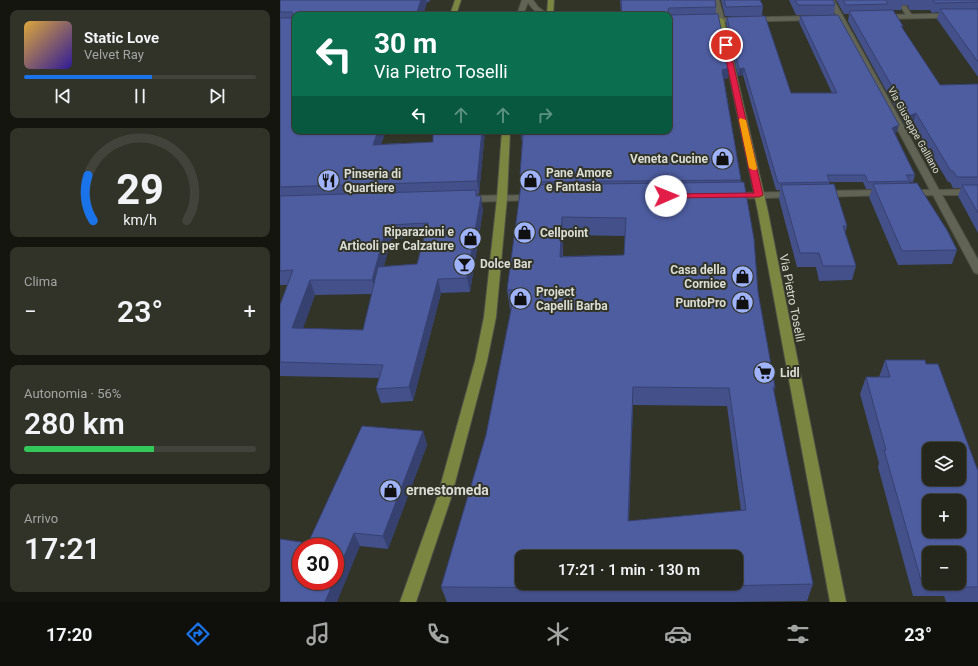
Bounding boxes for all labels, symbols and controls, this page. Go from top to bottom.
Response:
text: 30 m [374,27,437,60]
icon: left [308,28,360,80]
pin [709,28,743,62]
text: Static Love [84,29,159,47]
icon: arrive [715,34,737,56]
text: Velvet Ray [84,47,144,62]
text: Via Pietro Toselli [374,61,508,82]
icon: previous [52,85,74,107]
icon: pause [129,85,151,107]
icon: next [206,85,228,107]
street label: Via Giuseppe Galliano [886,85,943,175]
icon: left [408,104,430,126]
icon: ahead [450,104,472,126]
icon: ahead [492,104,514,126]
icon: right [534,104,556,126]
shop icon: Veneta Cucine [710,146,736,172]
place label: Veneta Cucine [630,152,709,166]
text: 29 [116,164,164,213]
place label: Pane Amore e Fantasia [546,166,613,194]
place label: Pinseria di Quartiere [344,167,401,195]
shop icon: Pane Amore e Fantasia [517,167,543,193]
restaurant icon: Pinseria di Quartiere [316,168,342,194]
position arrow [645,175,687,217]
text: km/h [123,211,157,227]
shop icon: Cellpoint [512,220,538,246]
place label: Riparazioni e Articoli per Calzature [340,225,455,253]
shop icon: Riparazioni e Articoli per Calzature [457,226,483,252]
place label: Cellpoint [540,226,588,240]
bar icon: Dolce Bar [451,251,477,277]
street label: Via Pietro Toselli [777,253,807,343]
place label: Dolce Bar [480,257,533,271]
place label: Casa della Cornice [670,263,727,291]
shop icon: Casa della Cornice [729,264,755,290]
text: Clima [24,274,57,289]
place label: Project Capelli Barba [536,285,608,313]
shop icon: Project Capelli Barba [508,286,534,312]
shop icon: PuntoPro [729,290,755,316]
text: 23° [117,294,163,329]
place label: PuntoPro [675,296,726,310]
text: − [24,299,37,324]
text: + [244,299,256,324]
supermarket icon: Lidl [752,360,778,386]
place label: Lidl [780,366,800,380]
text: Autonomia · 56% [24,386,121,401]
text: 280 km [24,406,125,441]
map controls [922,442,966,590]
button: layers [922,442,966,486]
shop icon: ernestomeda [377,477,403,503]
place label: ernestomeda [406,482,489,498]
button: + [922,494,966,538]
text: Arrivo [24,511,58,526]
text: 17:21 [24,531,101,566]
speed limit sign: 30 [292,538,344,590]
button: − [922,546,966,590]
text: 17:21 · 1 min · 130 m [558,561,700,579]
icon: directions [184,620,212,648]
icon: music [304,620,332,648]
icon: phone [424,620,452,648]
icon: climate [544,620,572,648]
icon: car [664,620,692,648]
icon: filters [784,620,812,648]
text: 17:20 [46,624,92,645]
text: 23° [904,624,932,645]

